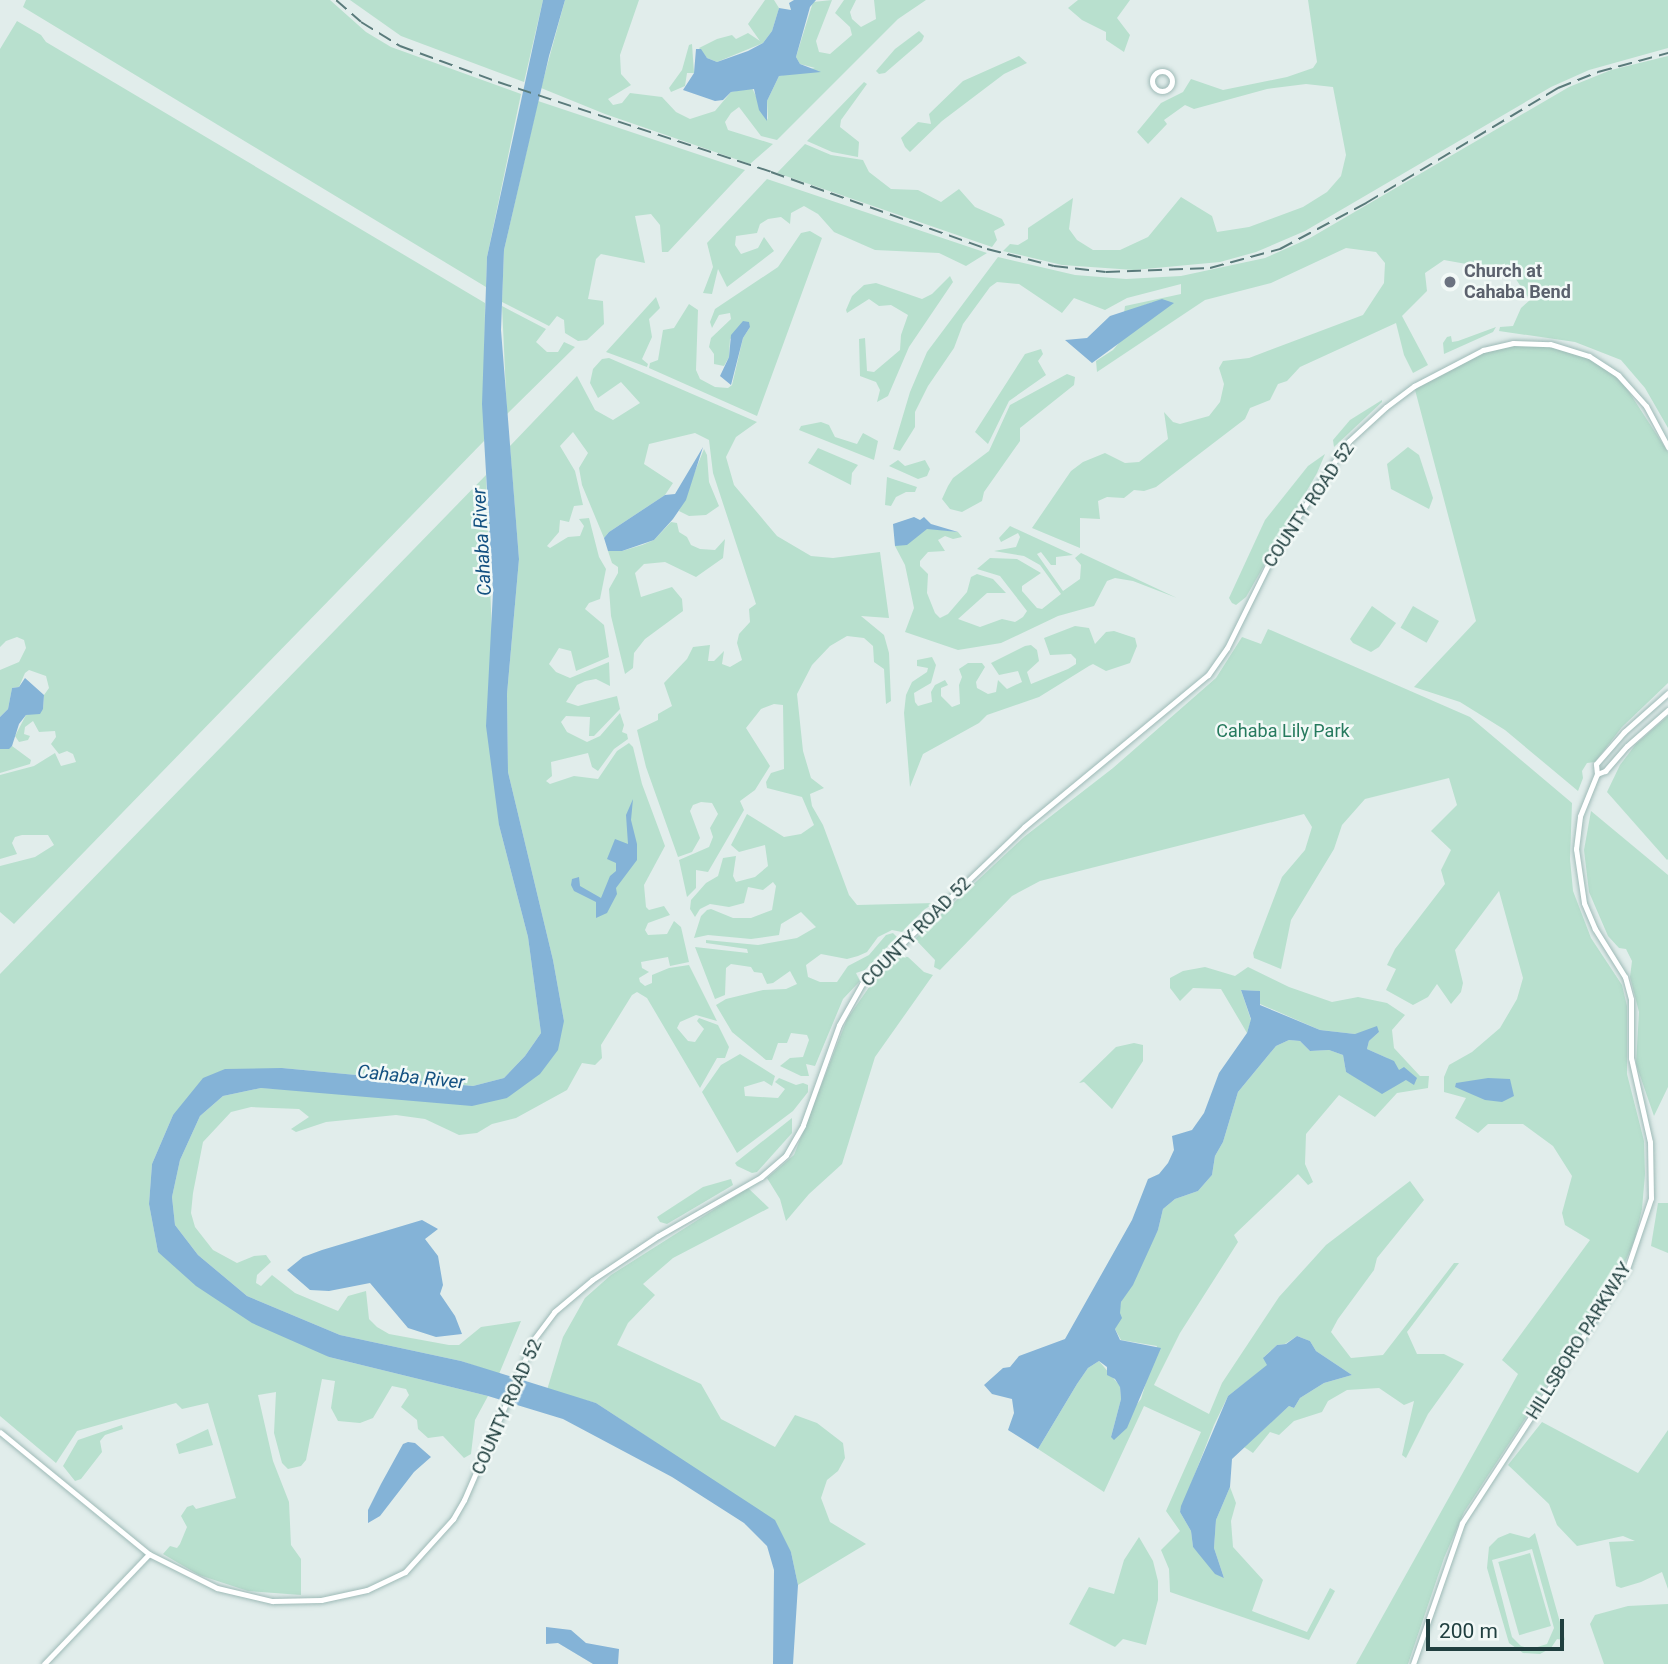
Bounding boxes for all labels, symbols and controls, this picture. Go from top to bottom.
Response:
place label: Church at Cahaba Bend [1464,261,1571,304]
marker: Church at Cahaba Bend [1442,274,1458,290]
street label: COUNTY ROAD 52 [1259,438,1359,572]
water label: Cahaba River [468,488,496,596]
park label: Cahaba Lily Park [1216,720,1350,742]
street label: COUNTY ROAD 52 [857,873,975,991]
water label: Cahaba River [356,1060,466,1094]
street label: HILLSBORO PARKWAY [1522,1259,1636,1423]
street label: COUNTY ROAD 52 [467,1336,547,1478]
scale bar [1430,1604,1568,1648]
text: 200 m [1439,1619,1498,1643]

